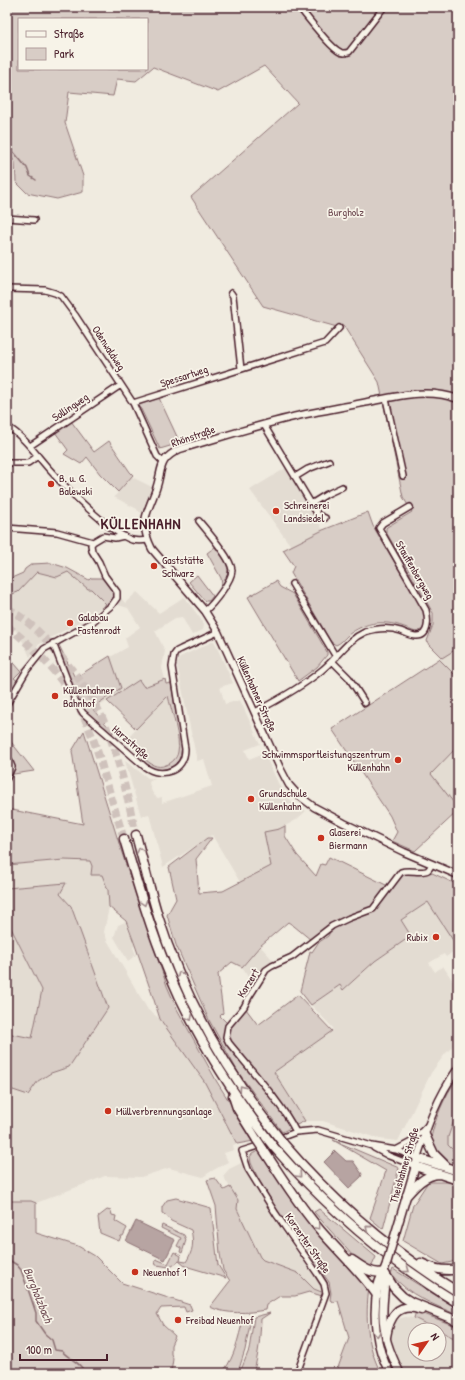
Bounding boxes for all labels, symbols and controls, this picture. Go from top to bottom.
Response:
legend [18,18,148,70]
text: Straße [54,25,84,42]
text: Park [54,45,74,62]
park label: Burgholz [328,205,364,219]
street label: Odenwaldweg [89,323,129,373]
street label: Spessartweg [158,362,210,390]
street label: Sollingweg [49,390,91,424]
street label: Rhönstraße [169,422,218,450]
place label: B. u. G. Balewski [59,471,93,498]
marker: B. u. G. Balewski [46,479,56,489]
place label: Schreinerei Landsiedel [284,498,329,525]
marker: Schreinerei Landsiedel [271,506,281,516]
district label: KÜLLENHAHN [100,513,182,534]
street label: Stauffenbergweg [393,538,437,602]
place label: Gaststätte Schwarz [162,553,205,580]
marker: Gaststätte Schwarz [149,561,159,571]
place label: Galabau Fastenrodt [77,610,121,637]
marker: Galabau Fastenrodt [65,618,75,628]
street label: Küllenhahner Straße [234,654,280,735]
place label: Küllenhahner Bahnhof [63,683,115,710]
marker: Küllenhahner Bahnhof [50,691,60,701]
street label: Harzstraße [109,722,153,763]
place label: Schwimmsportleistungszentrum Küllenhahn [262,747,391,774]
marker: Schwimmsportleistungszentrum Küllenhahn [393,755,403,765]
place label: Grundschule Küllenhahn [259,786,308,813]
marker: Grundschule Küllenhahn [246,794,256,804]
place label: Glaserei Biermann [329,825,367,852]
marker: Glaserei Biermann [316,833,326,843]
one-way arrow [136,847,145,854]
one-way arrow [139,899,147,906]
place label: Rubix [407,930,428,944]
marker: Rubix [431,932,441,942]
street label: Korzert [234,966,262,1000]
one-way arrow [177,971,185,978]
one-way arrow [185,1014,193,1022]
one-way arrow [239,1085,247,1092]
place label: Müllverbrennungsanlage [116,1104,213,1118]
marker: Müllverbrennungsanlage [103,1106,113,1116]
street label: Theishahner Straße [387,1125,422,1204]
one-way arrow [294,1170,302,1178]
street label: Korzerter Straße [282,1210,334,1276]
one-way arrow [313,1222,320,1230]
one-way arrow [366,1226,373,1233]
water label: Burgholzbach [20,1265,58,1326]
place label: Neuenhof 1 [143,1265,187,1279]
one-way arrow [403,1265,410,1273]
marker: Neuenhof 1 [130,1267,140,1277]
place label: Freibad Neuenhof [185,1313,254,1327]
marker: Freibad Neuenhof [173,1315,183,1325]
north arrow [407,1322,447,1362]
text: N [428,1330,443,1343]
one-way arrow [372,1331,381,1337]
scale bar [20,1336,107,1362]
text: 100 m [26,1341,52,1358]

